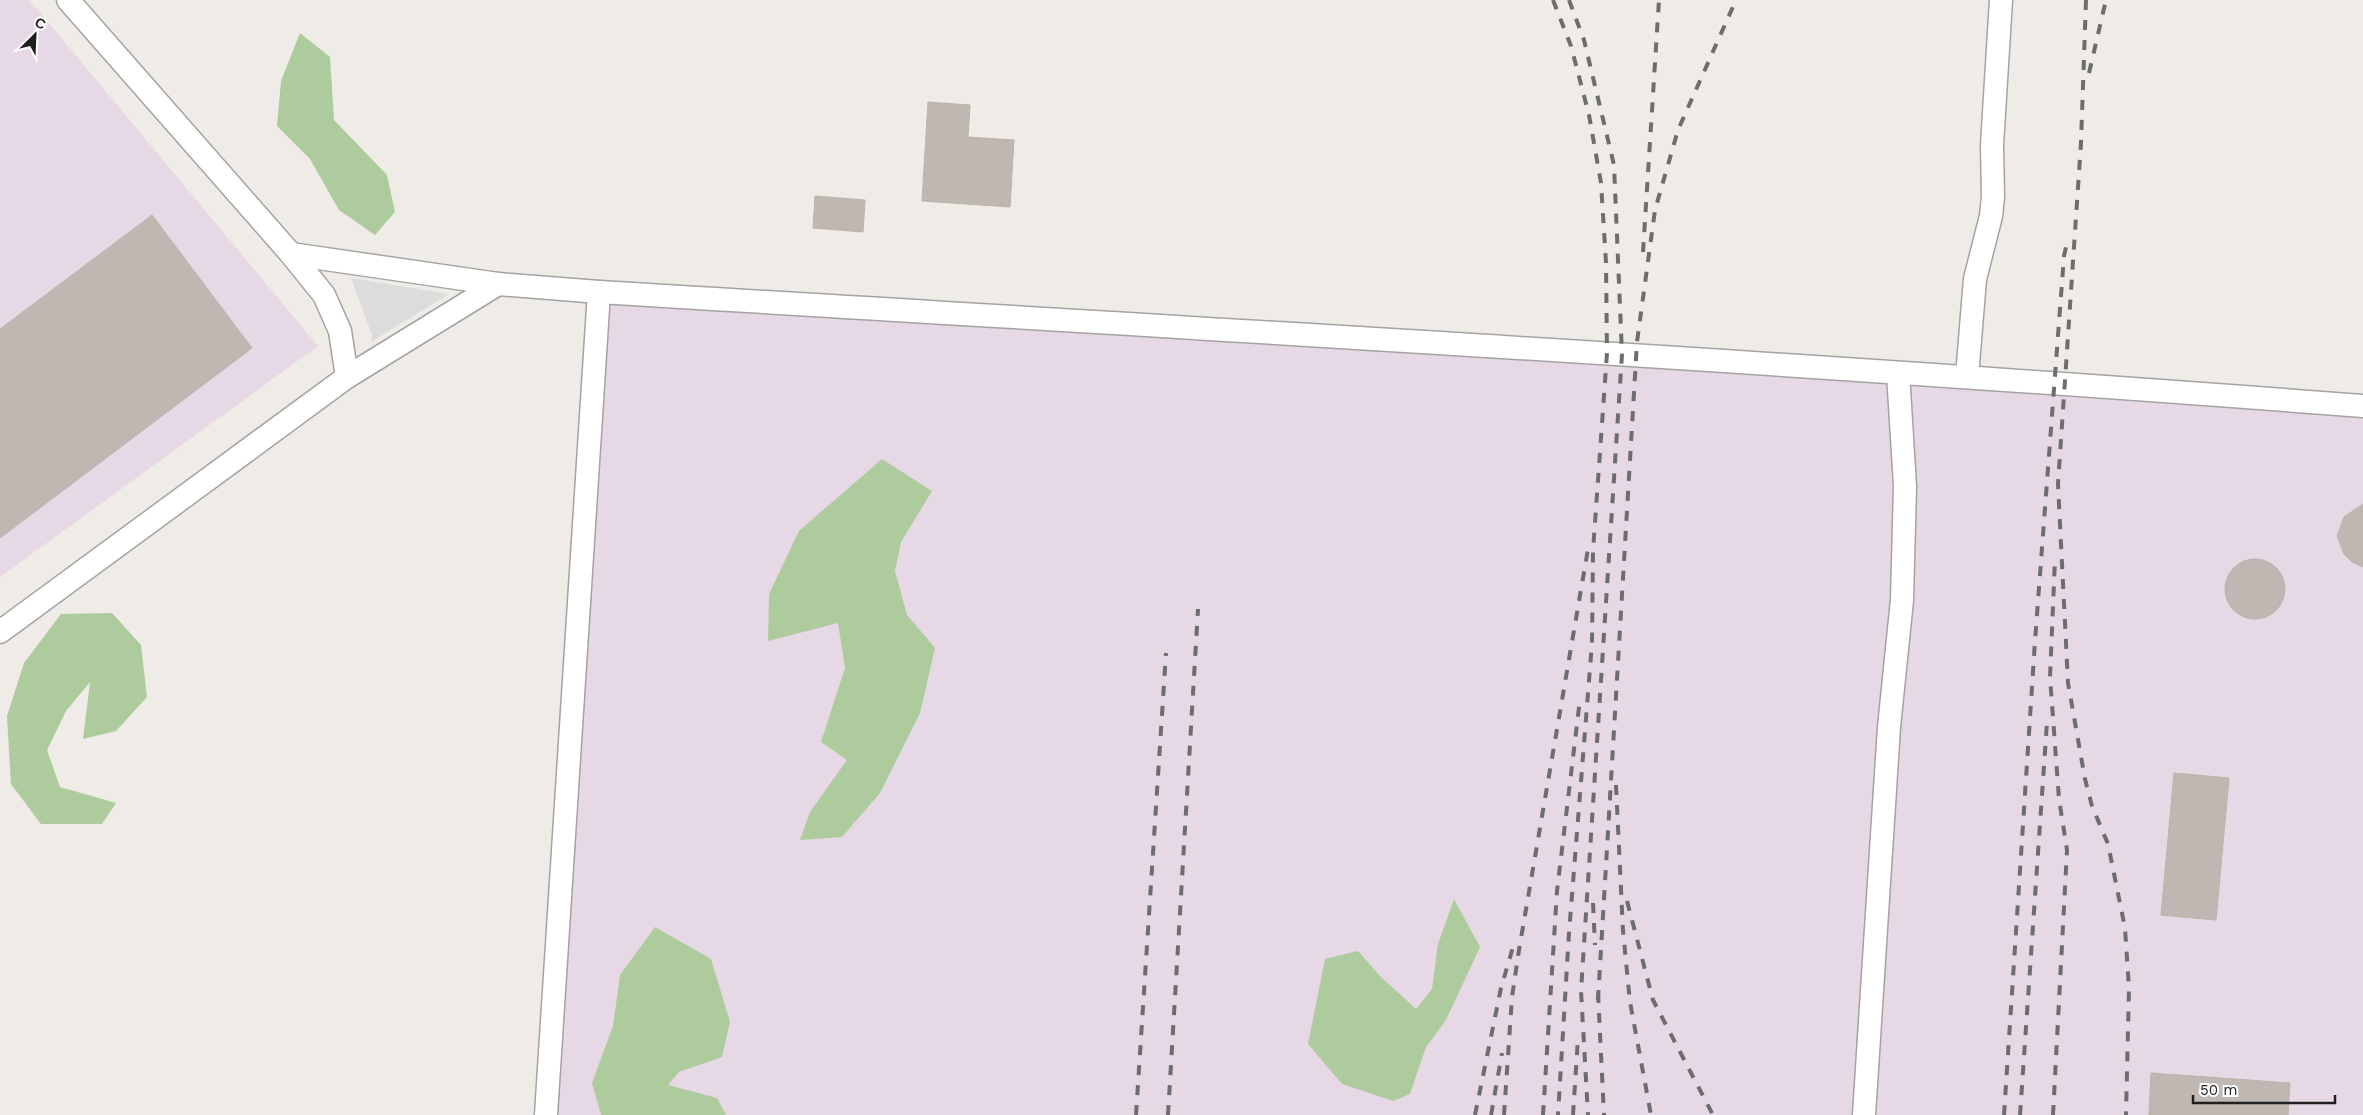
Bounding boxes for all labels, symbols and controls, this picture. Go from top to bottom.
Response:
north arrow [10,10,60,60]
text: С [32,14,48,32]
scale bar [2193,1072,2336,1104]
text: 50 m [2200,1081,2237,1099]

